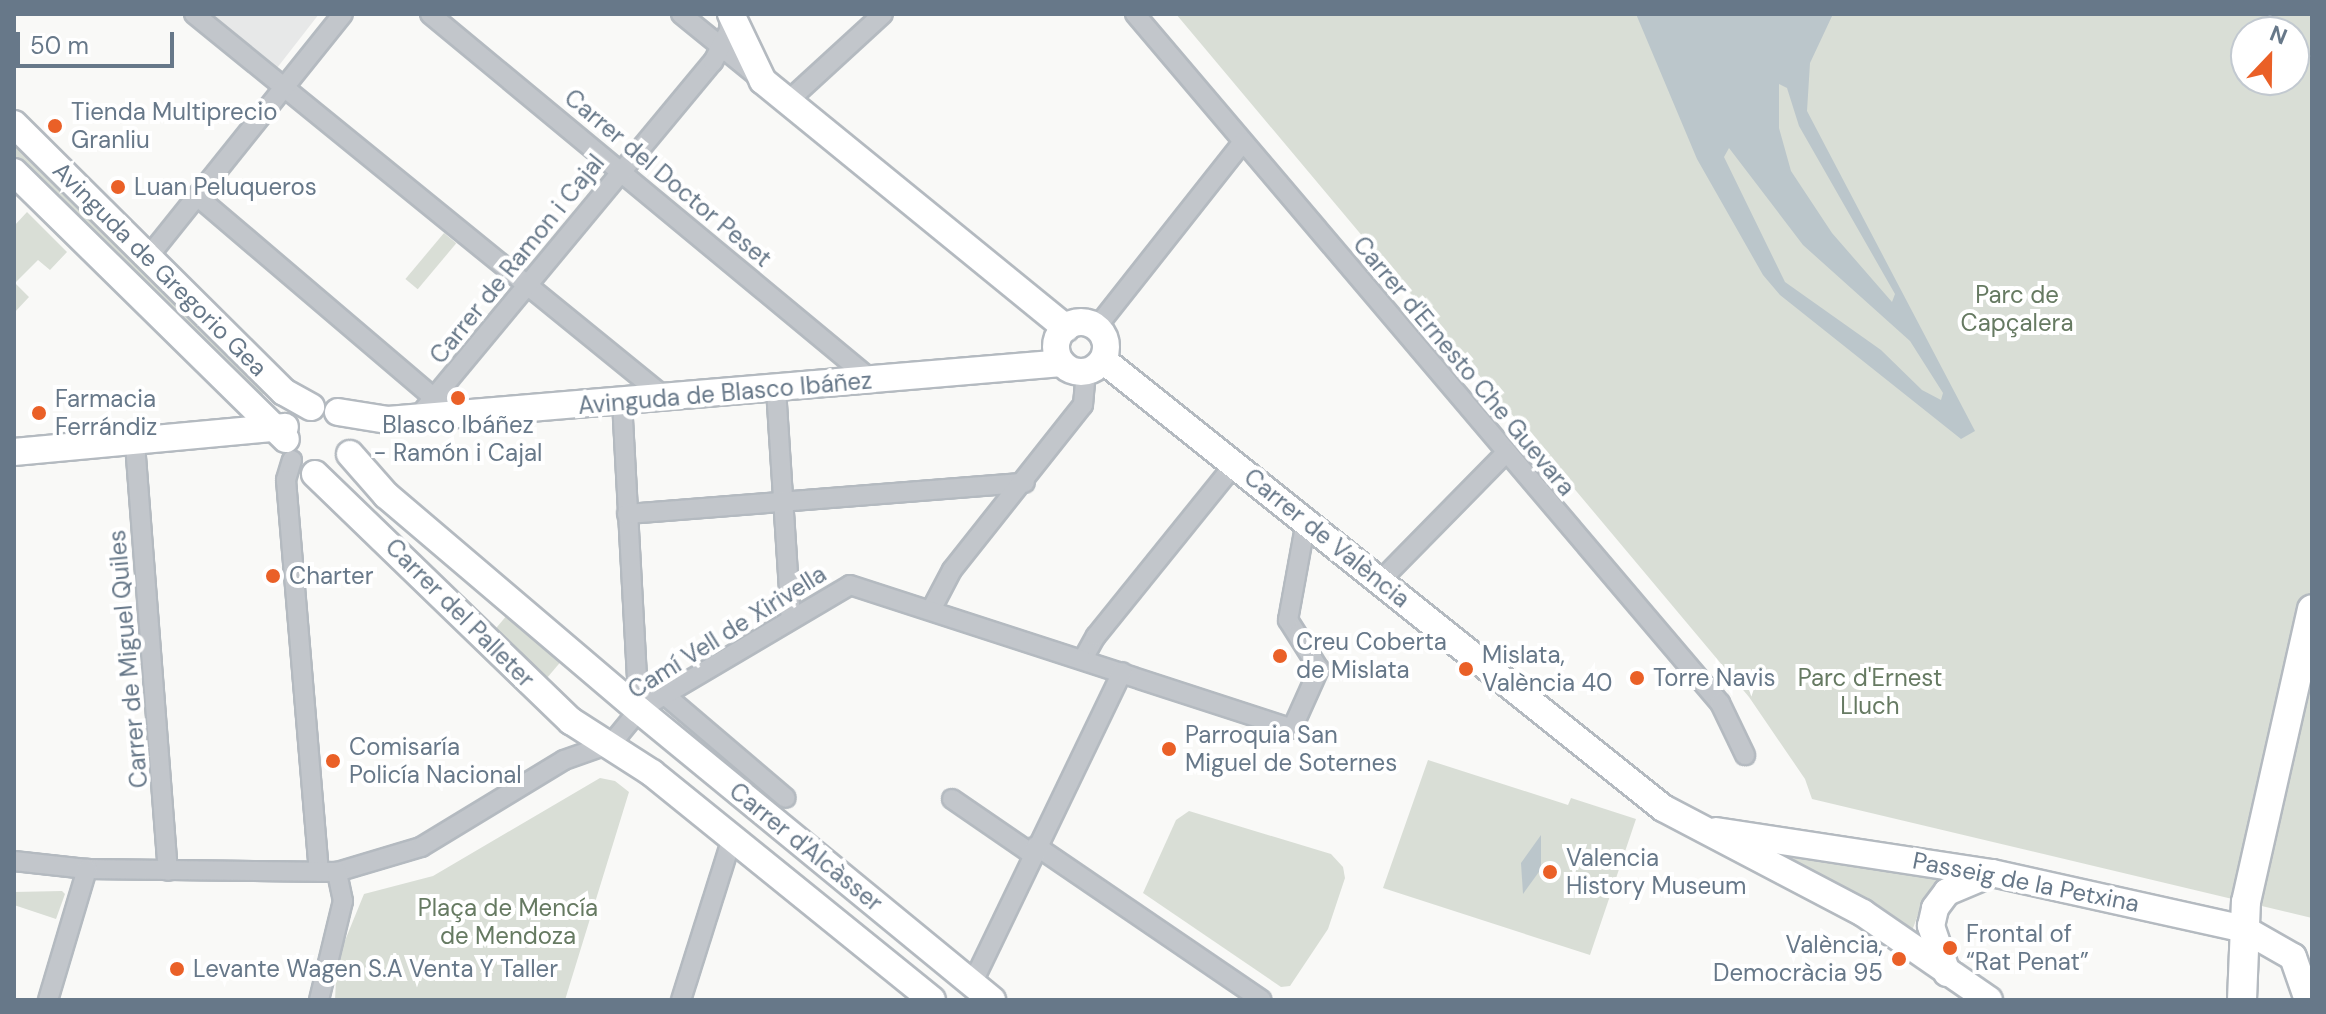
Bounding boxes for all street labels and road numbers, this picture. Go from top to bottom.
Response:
street label: Carrer del Doctor Peset [559,83,777,273]
street label: Carrer de Ramon i Cajal [424,149,610,369]
street label: Avinguda de Gregorio Gea [47,156,273,382]
street label: Carrer d'Ernesto Che Guevara [1347,231,1581,501]
street label: Avinguda de Blasco Ibáñez [577,366,873,420]
street label: Carrer de València [1238,462,1416,614]
street label: Carrer de Miguel Quiles [102,529,154,789]
street label: Carrer del Palleter [380,533,540,693]
street label: Camí Vell de Xirivella [623,559,831,705]
street label: Carrer d'Alcàsser [724,776,888,918]
street label: Passeig de la Petxina [1910,846,2142,918]

